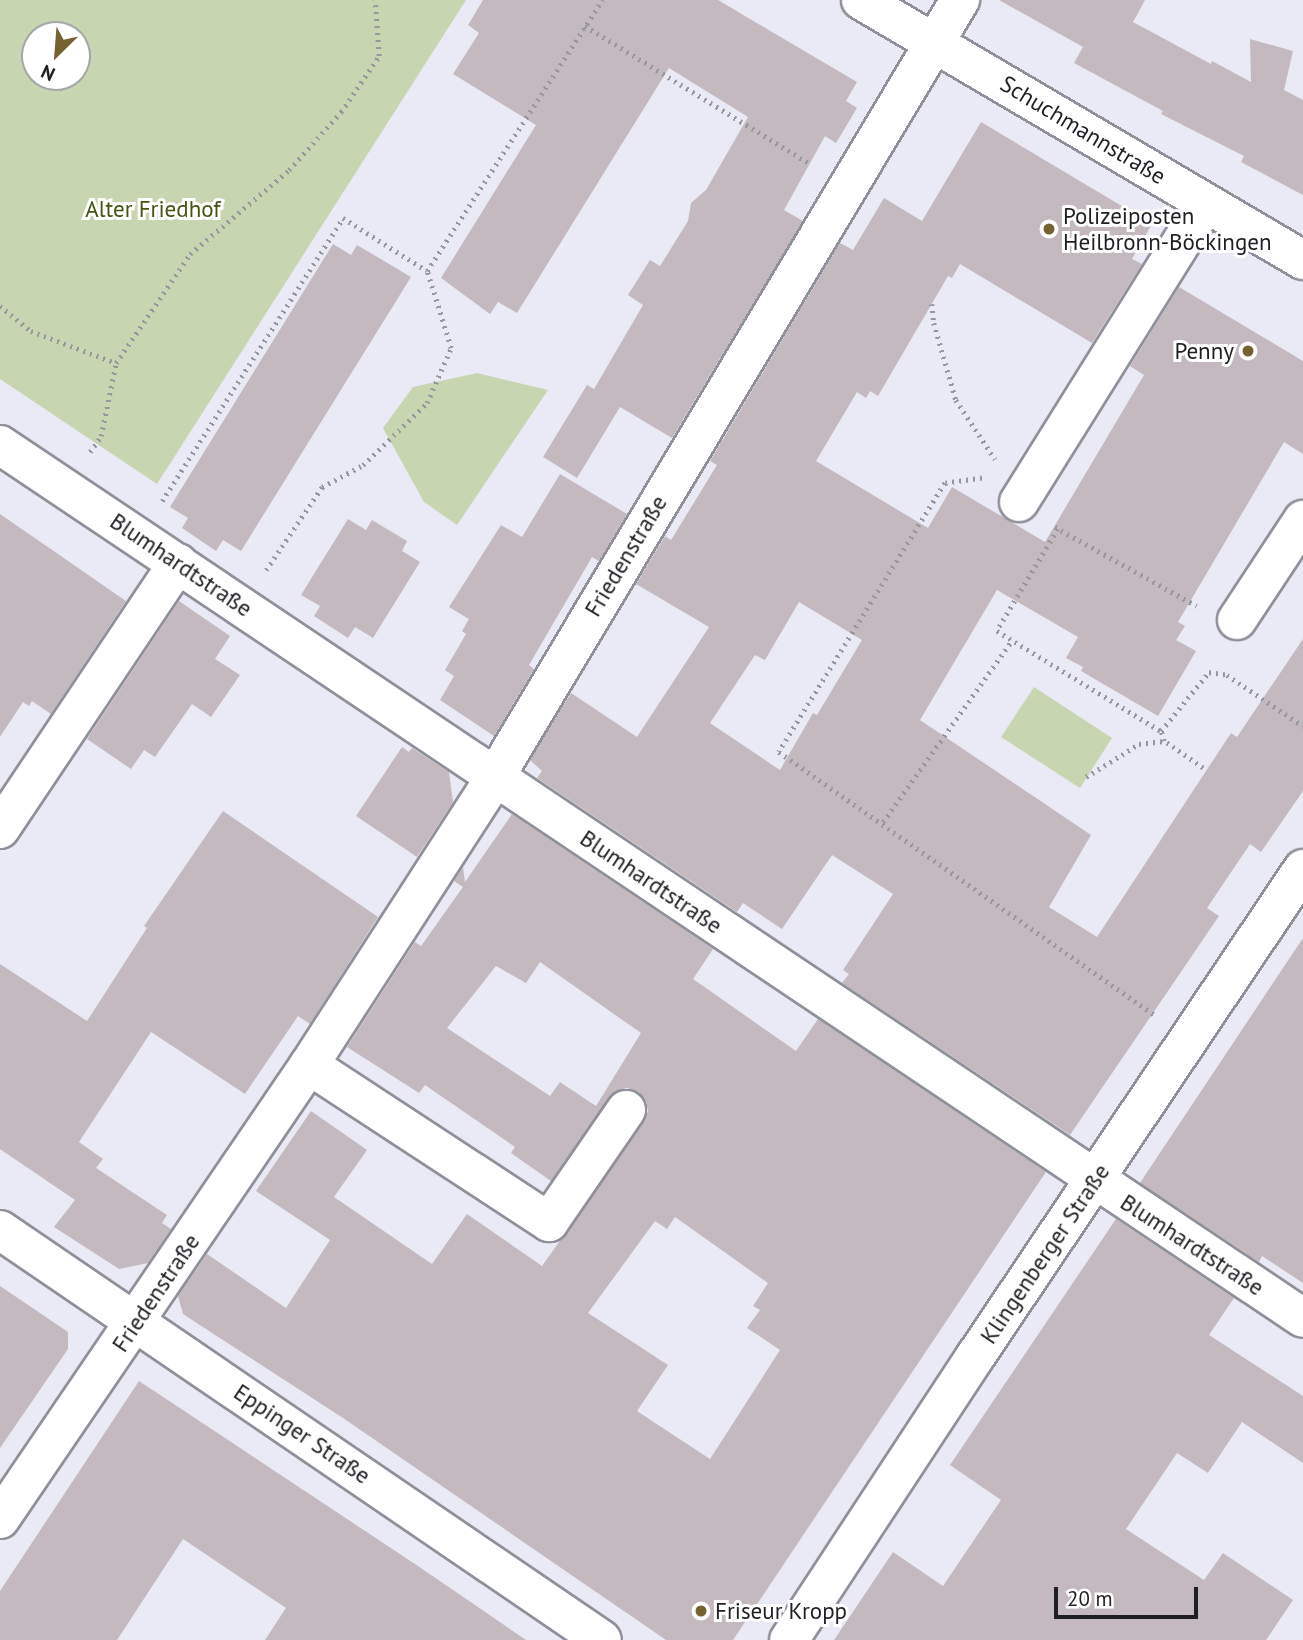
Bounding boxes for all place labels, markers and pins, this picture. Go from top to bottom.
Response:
place label: Polizeiposten Heilbronn-Böckingen [1063,202,1272,256]
marker: Polizeiposten Heilbronn-Böckingen [1041,221,1057,237]
place label: Penny [1174,337,1234,365]
marker: Penny [1240,343,1256,359]
place label: Friseur Kropp [715,1597,847,1625]
marker: Friseur Kropp [693,1603,709,1619]

